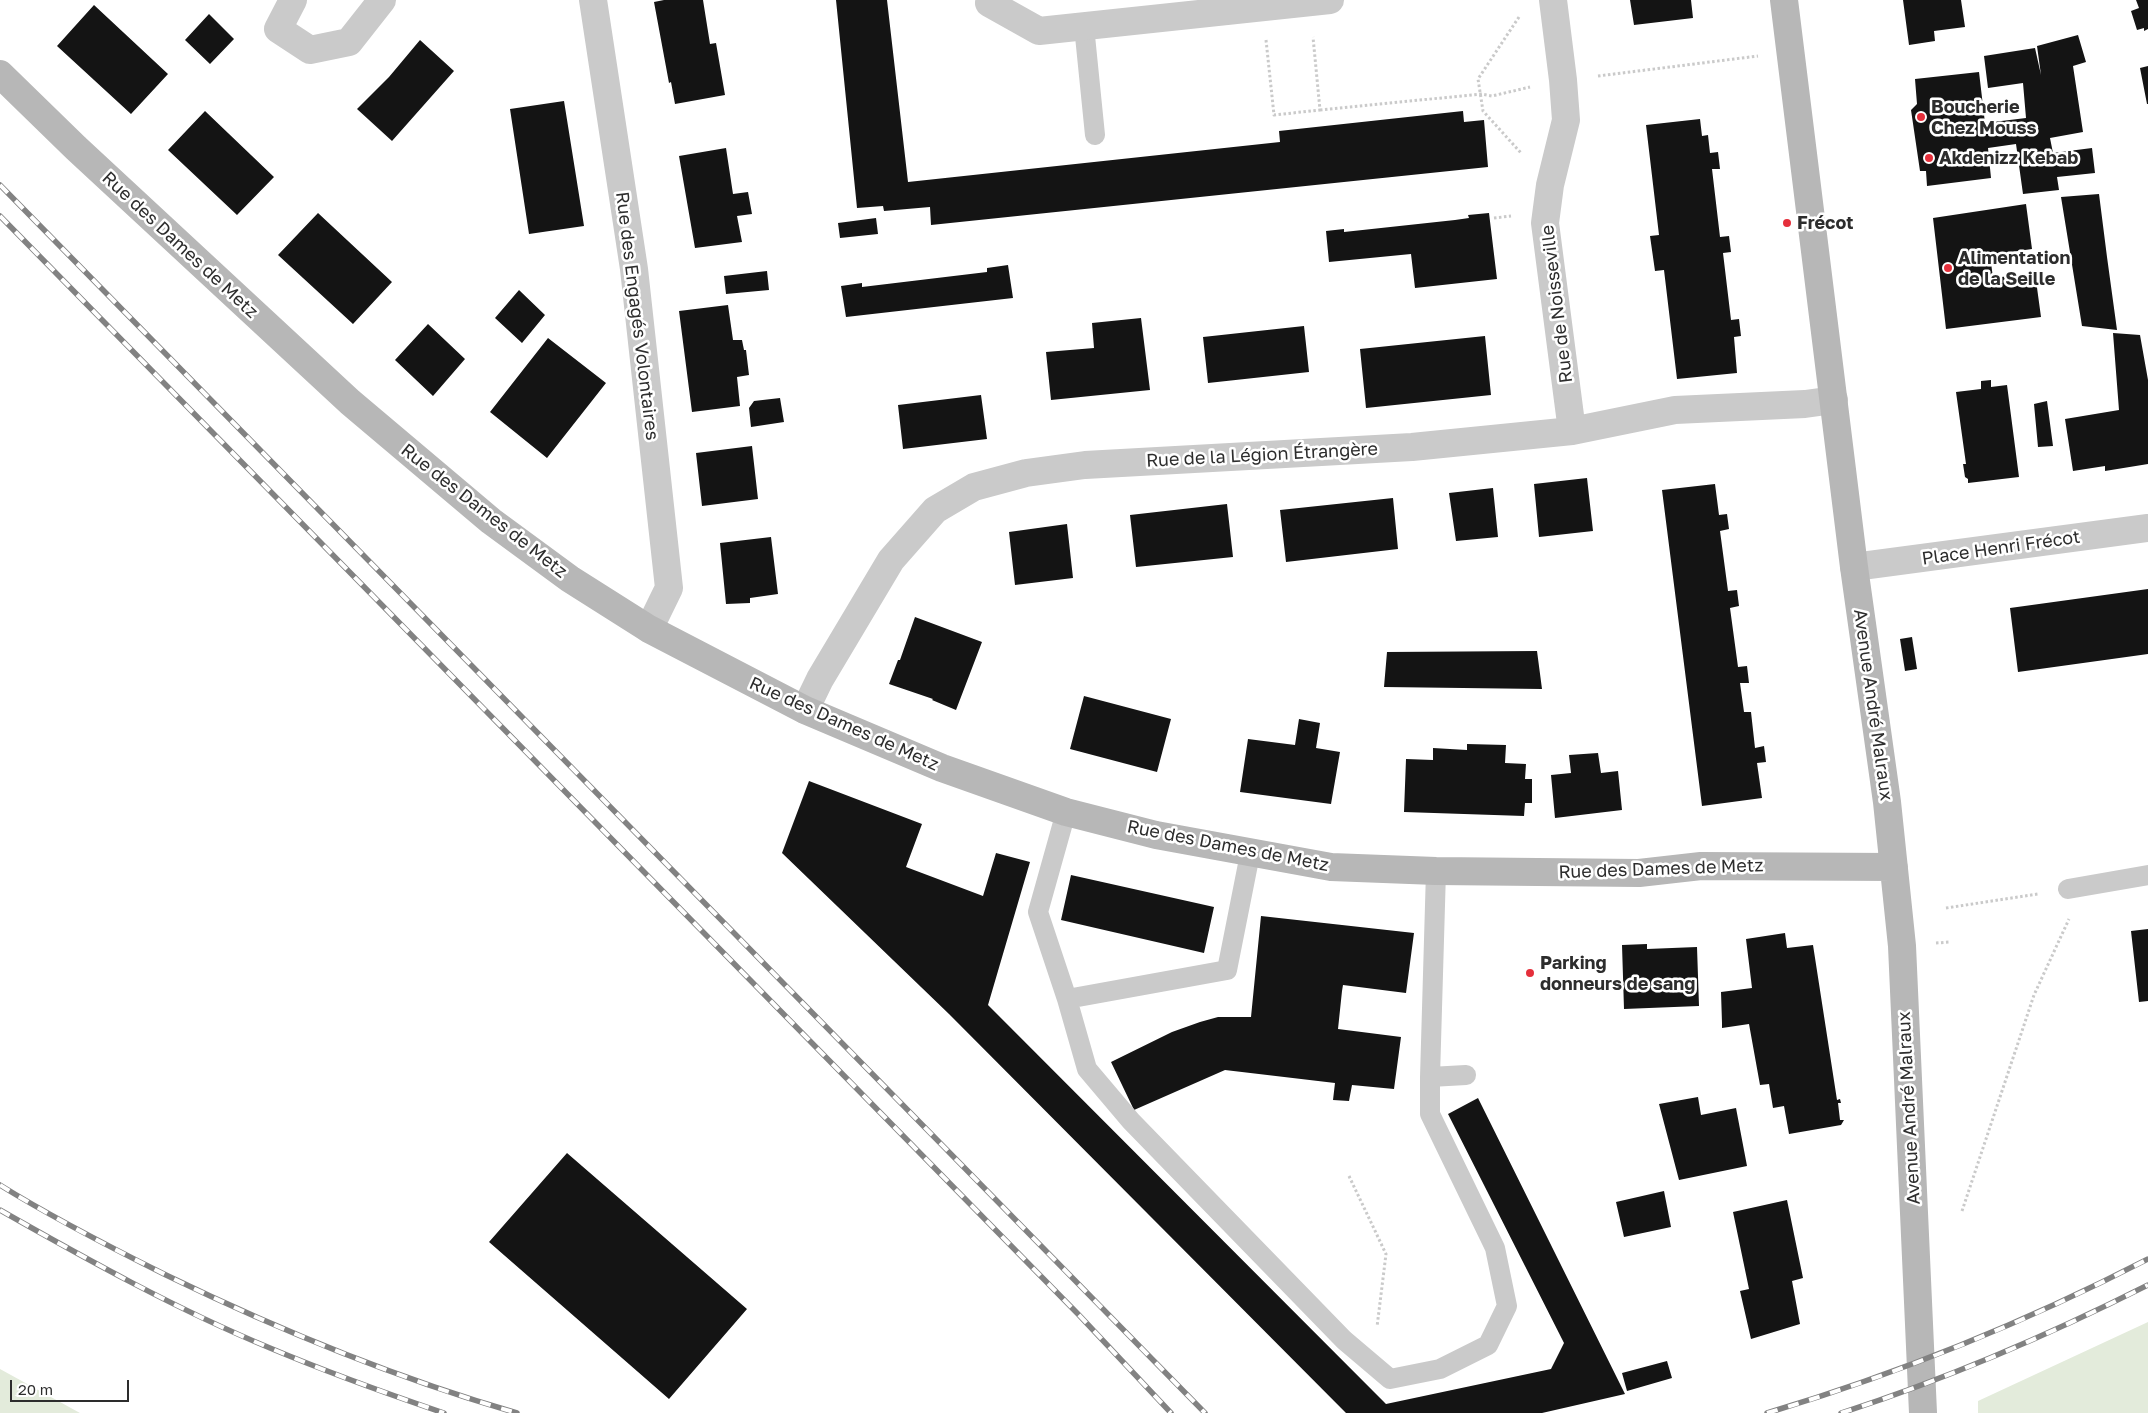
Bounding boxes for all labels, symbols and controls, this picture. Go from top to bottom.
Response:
place label: Boucherie Chez Mouss [1931,96,2037,138]
marker: Boucherie Chez Mouss [1915,111,1927,123]
place label: Akdenizz Kebab [1939,147,2078,169]
marker: Akdenizz Kebab [1923,152,1935,164]
street label: Rue des Dames de Metz [98,167,262,323]
street label: Rue des Engagés Volontaires [611,191,663,441]
place label: Frécot [1797,212,1853,234]
marker: Frécot [1781,217,1793,229]
street label: Rue de Noisseville [1537,224,1577,384]
place label: Alimentation de la Seille [1958,247,2070,290]
marker: Alimentation de la Seille [1942,262,1954,274]
street label: Rue de la Légion Étrangère [1146,438,1378,472]
street label: Rue des Dames de Metz [397,439,571,583]
street label: Place Henri Frécot [1920,526,2082,570]
street label: Avenue André Malraux [1849,608,1897,802]
street label: Rue des Dames de Metz [746,672,942,776]
street label: Rue des Dames de Metz [1125,816,1331,876]
street label: Rue des Dames de Metz [1558,855,1764,883]
place label: Parking donneurs de sang [1540,952,1695,994]
marker: Parking donneurs de sang [1524,967,1536,979]
street label: Avenue André Malraux [1893,1011,1925,1205]
scale bar [12,1370,131,1402]
text: 20 m [18,1380,53,1398]

